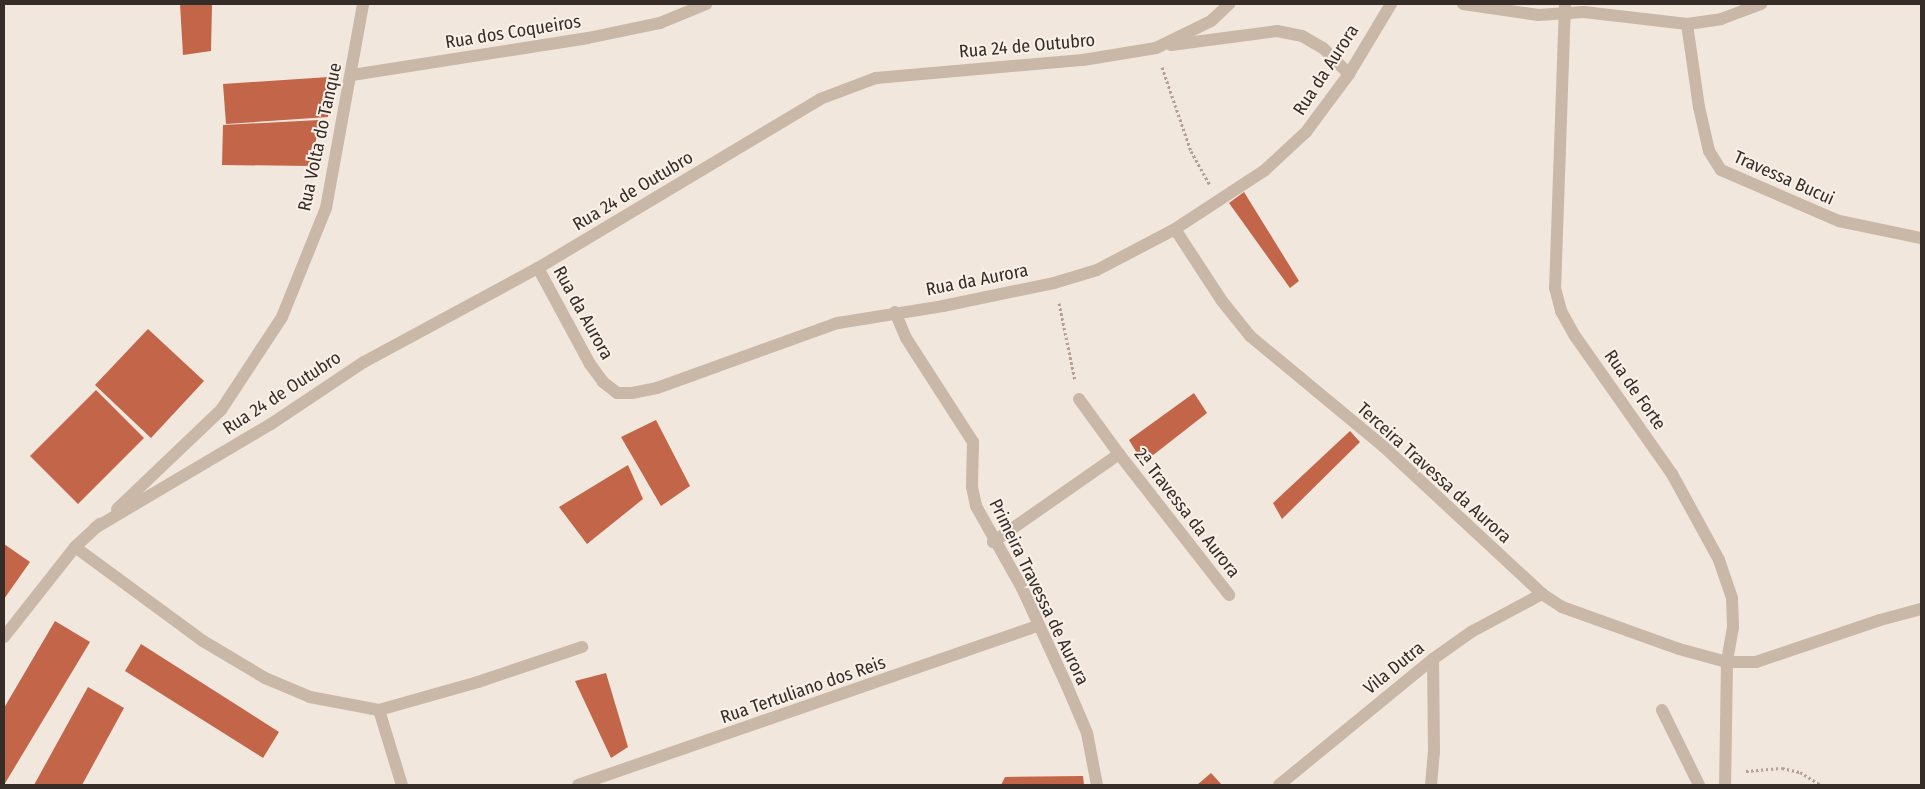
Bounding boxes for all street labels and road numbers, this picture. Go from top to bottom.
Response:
street label: Rua dos Coqueiros [444,11,582,53]
street label: Rua da Aurora [1289,21,1363,119]
street label: Rua 24 de Outubro [958,29,1096,63]
street label: Rua Volta do Tanque [294,61,346,213]
street label: Travessa Bucui [1730,146,1838,210]
street label: Rua 24 de Outubro [569,147,697,235]
street label: Rua da Aurora [924,260,1030,300]
street label: Rua da Aurora [548,262,618,364]
street label: Rua de Forte [1600,346,1670,434]
street label: Rua 24 de Outubro [219,347,345,439]
street label: Terceira Travessa da Aurora [1352,398,1516,548]
street label: 2ª Travessa da Aurora [1130,444,1244,582]
street label: Primeira Travessa de Aurora [984,495,1094,689]
street label: Vila Dutra [1359,637,1429,699]
street label: Rua Tertuliano dos Reis [718,652,888,728]

